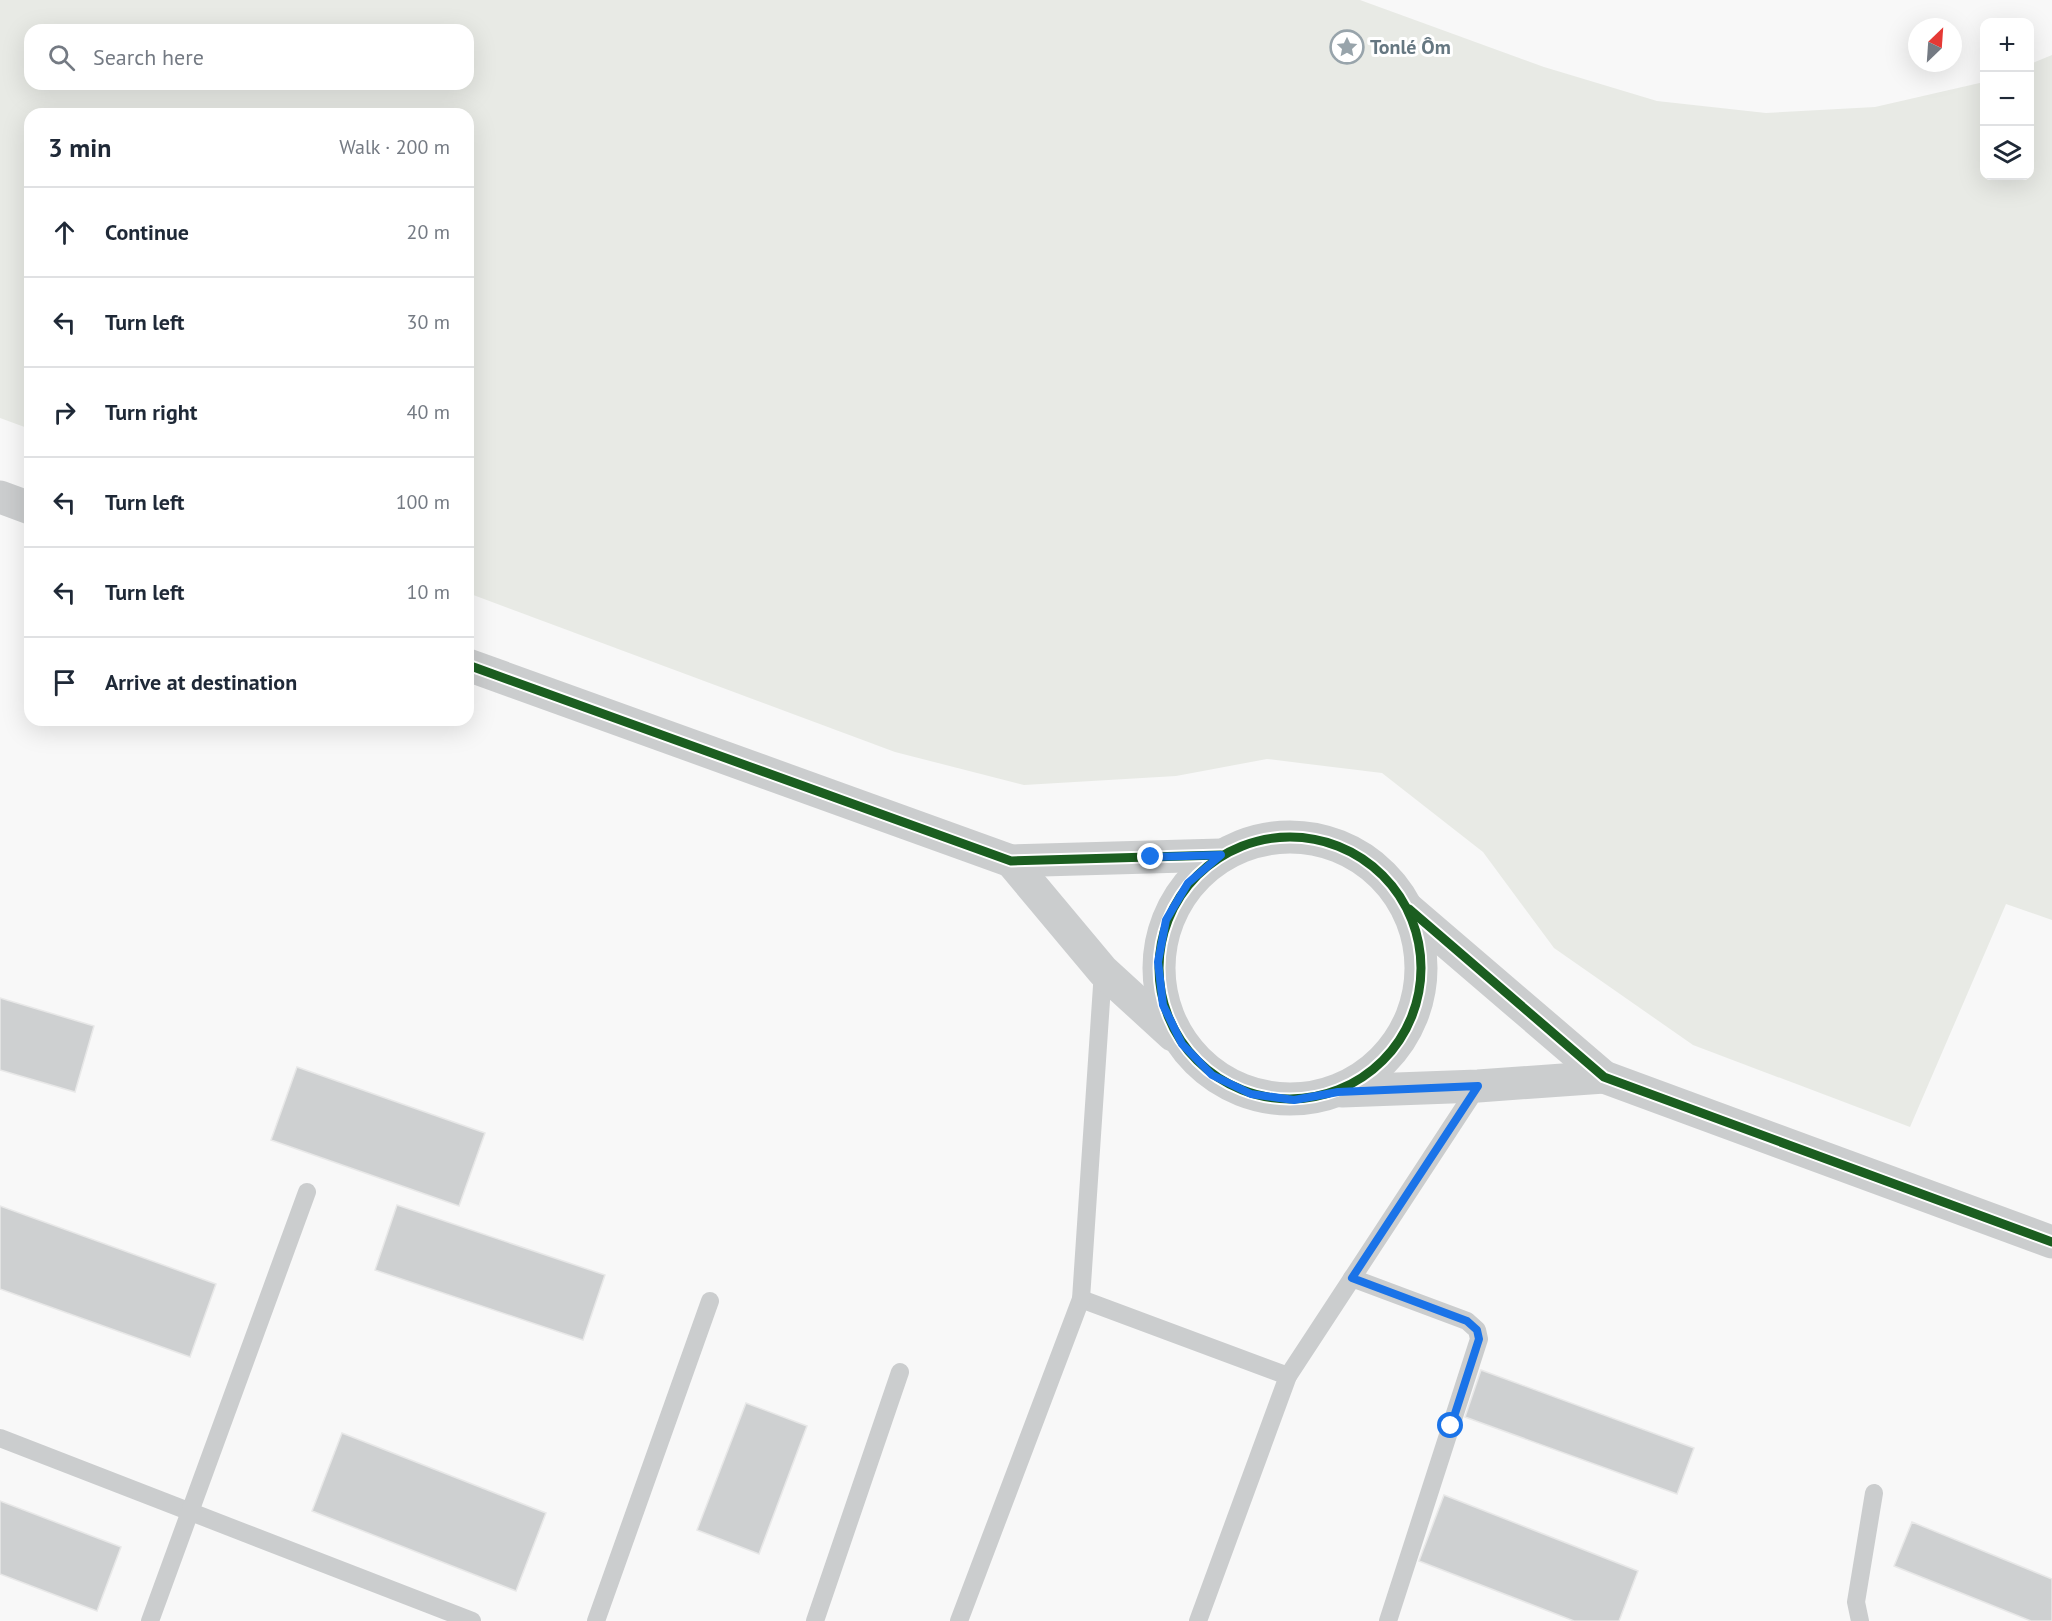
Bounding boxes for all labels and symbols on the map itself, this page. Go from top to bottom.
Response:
north arrow [1908,18,1962,72]
place icon: Tonlé Ôm [1329,29,1365,65]
place label: Tonlé Ôm [1370,34,1451,60]
route end [1137,843,1163,869]
route start [1437,1412,1463,1438]

